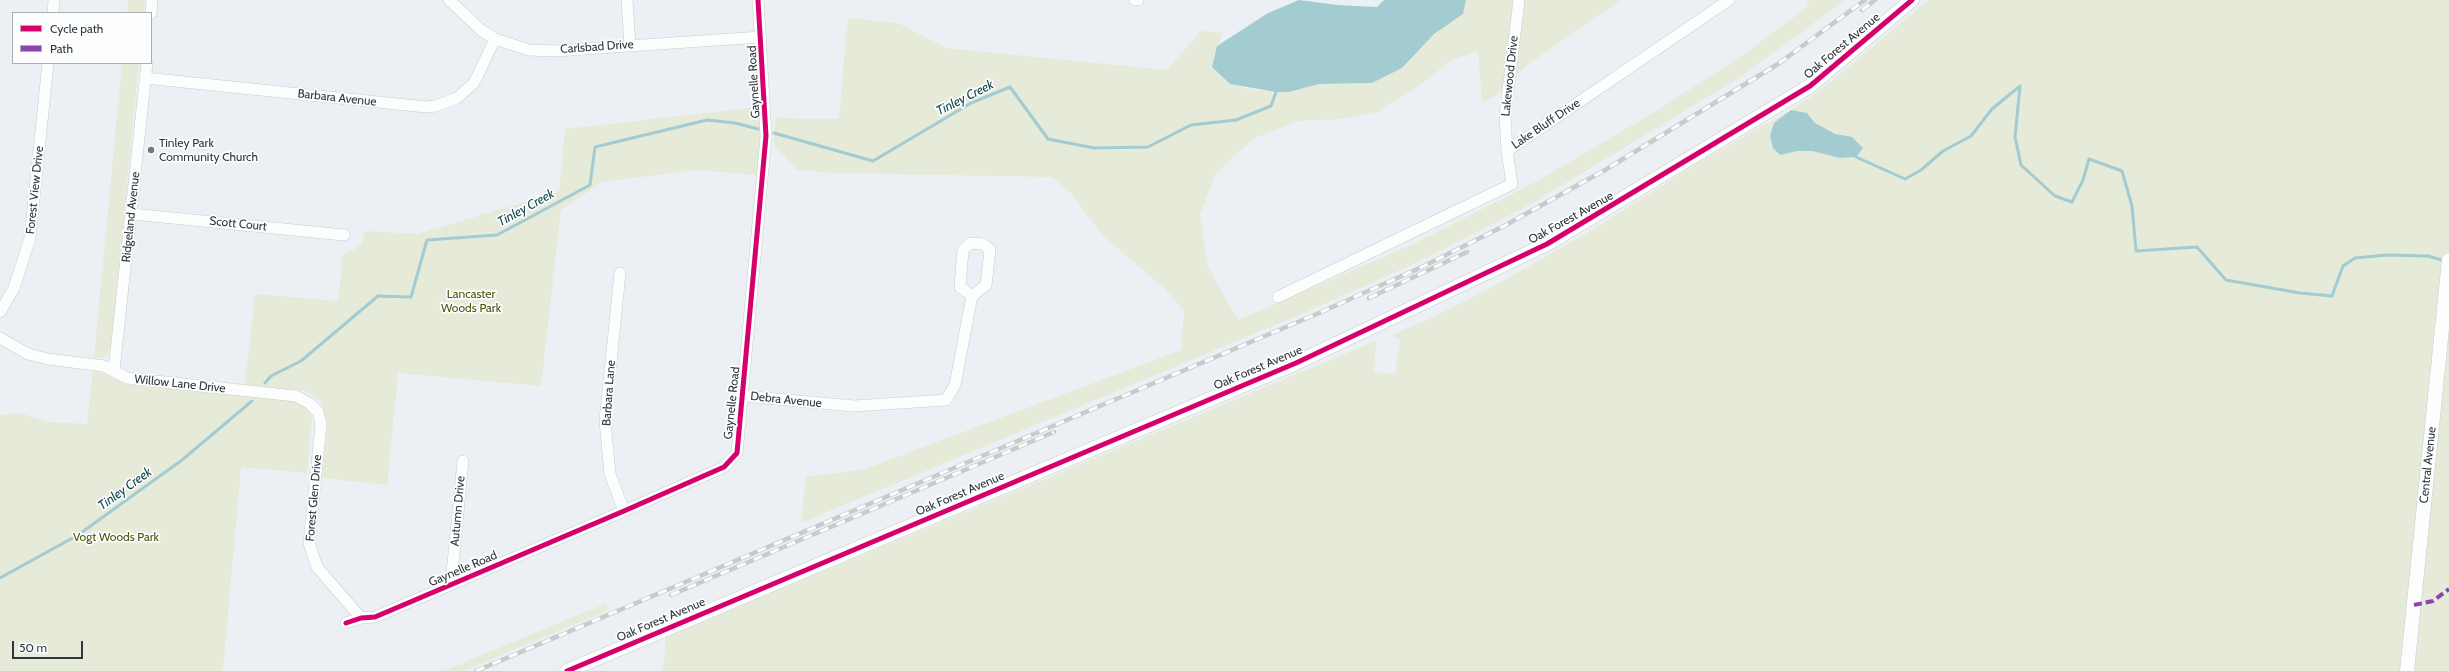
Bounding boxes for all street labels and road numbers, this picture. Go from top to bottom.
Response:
street label: Oak Forest Avenue [1801,10,1883,82]
street label: Lakewood Drive [1499,35,1521,117]
street label: Carlsbad Drive [560,37,634,57]
street label: Gaynelle Road [745,45,763,119]
street label: Barbara Avenue [297,87,377,109]
street label: Lake Bluff Drive [1509,96,1583,152]
street label: Forest View Drive [23,145,47,235]
street label: Ridgeland Avenue [119,171,143,263]
street label: Oak Forest Avenue [1526,189,1616,247]
street label: Scott Court [209,214,267,234]
street label: Oak Forest Avenue [1212,343,1304,393]
street label: Barbara Lane [600,360,618,426]
street label: Gaynelle Road [721,366,743,440]
street label: Willow Lane Drive [134,372,226,396]
street label: Debra Avenue [750,389,822,411]
street label: Central Avenue [2417,426,2439,504]
street label: Forest Glen Drive [303,454,325,542]
street label: Oak Forest Avenue [914,469,1006,519]
street label: Autumn Drive [448,475,468,547]
street label: Gaynelle Road [427,548,499,590]
street label: Oak Forest Avenue [615,595,707,645]

